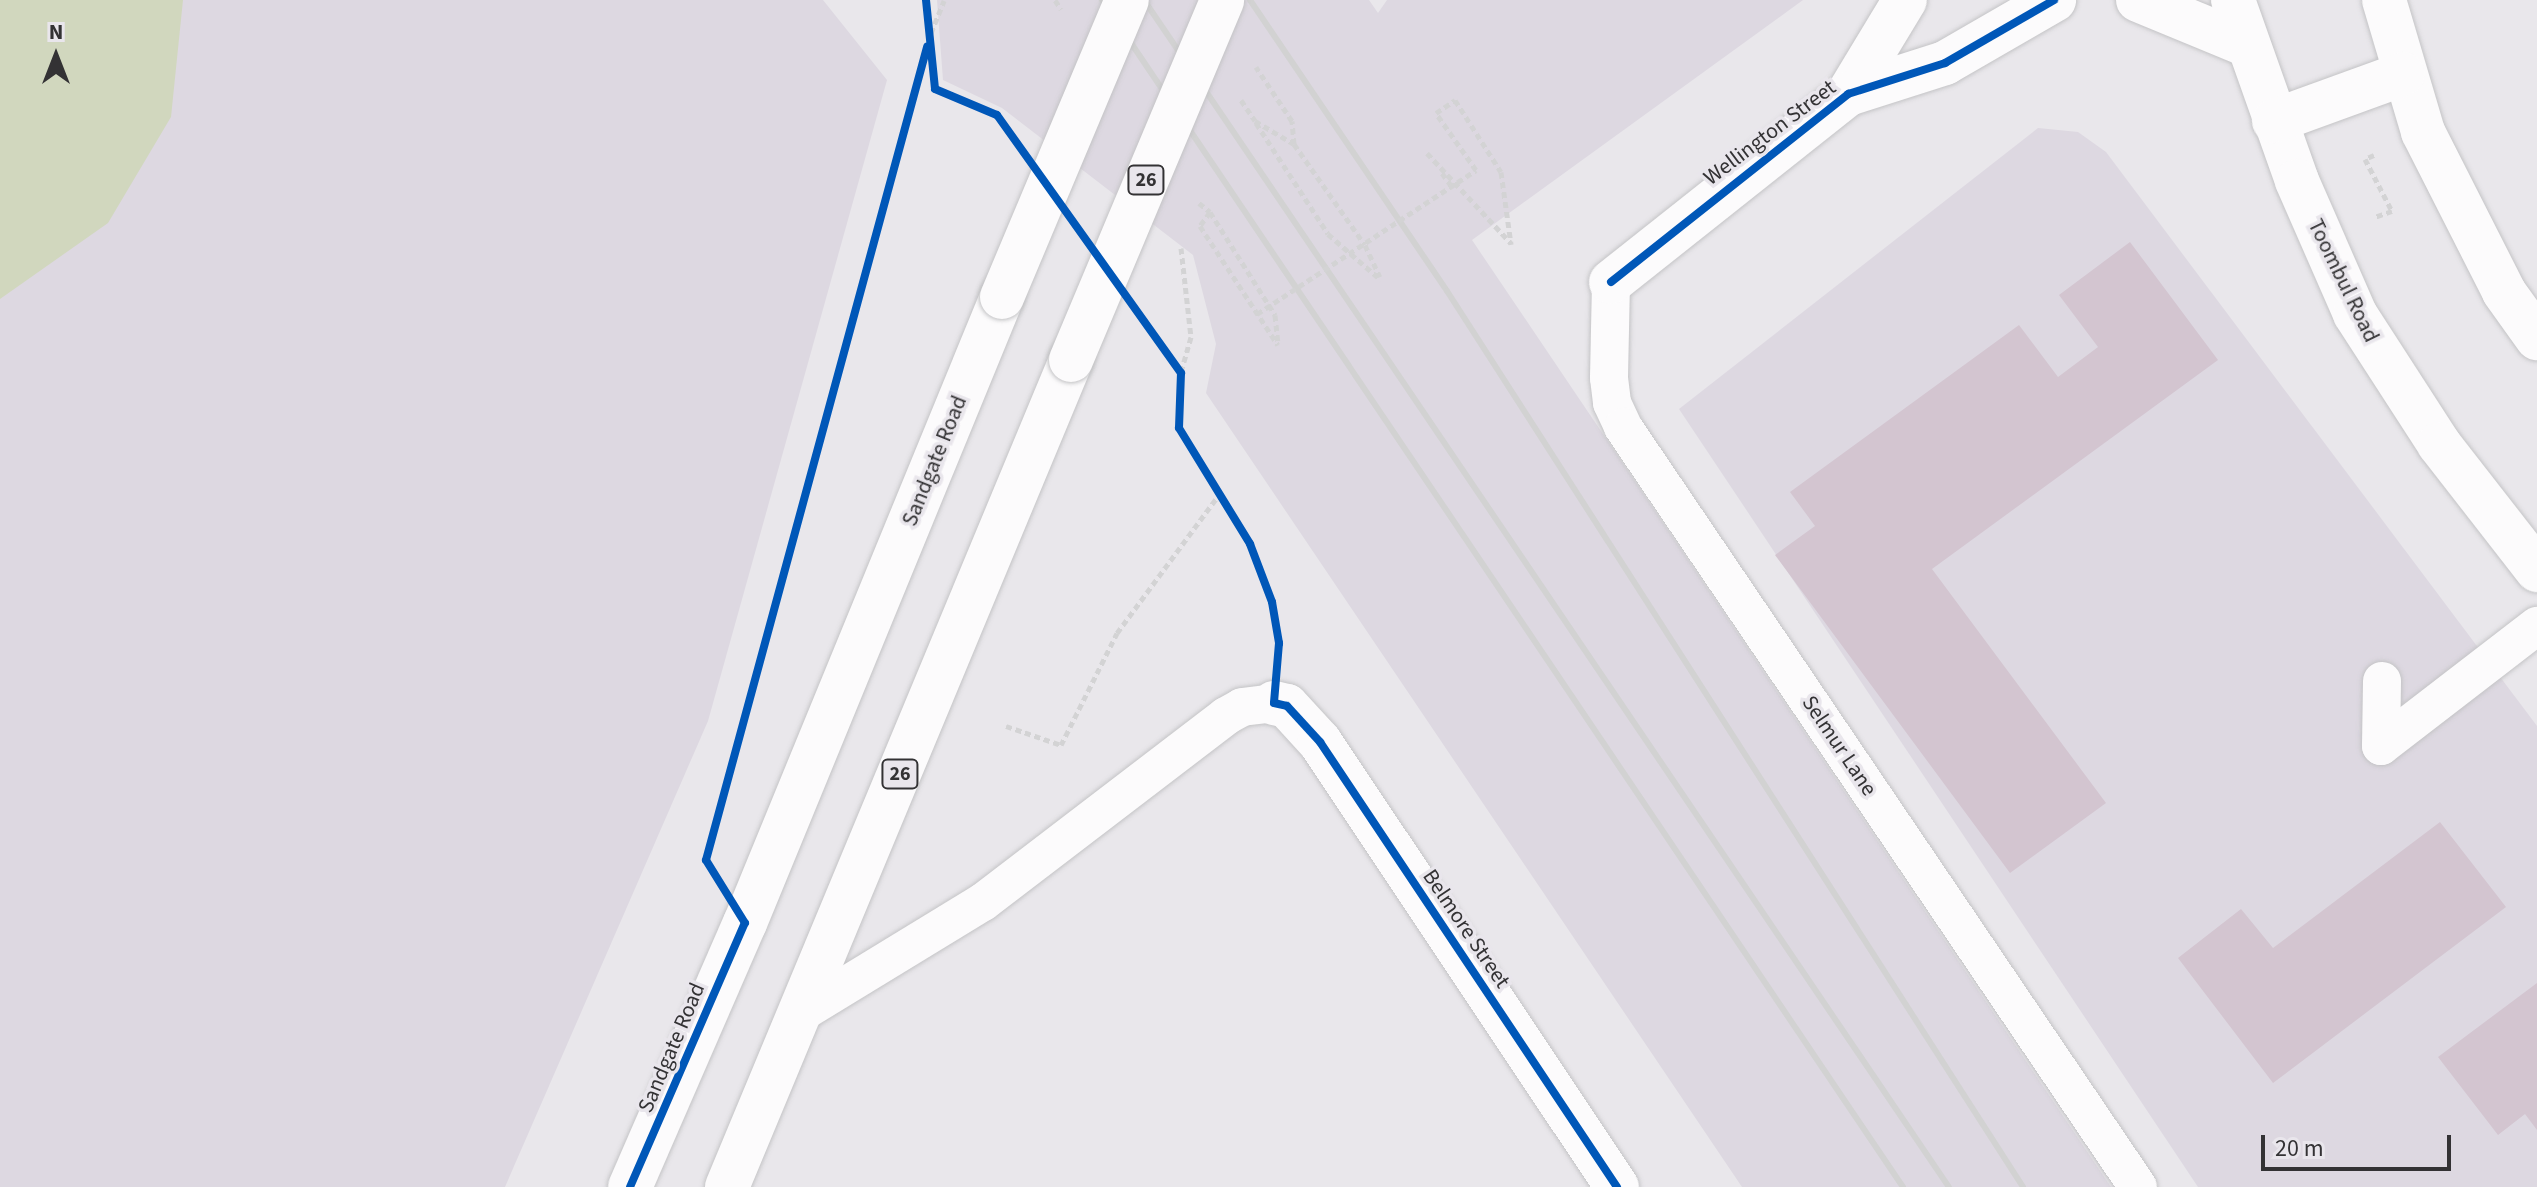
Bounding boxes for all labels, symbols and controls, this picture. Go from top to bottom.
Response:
north arrow [16,16,96,96]
text: N [49,16,63,48]
street label: Wellington Street [1699,75,1841,191]
road number: 26 [1126,164,1166,196]
street label: Toombul Road [2302,215,2384,347]
street label: Sandgate Road [897,392,973,530]
street label: Selmur Lane [1796,691,1882,801]
road number: 26 [880,758,920,790]
street label: Belmore Street [1417,865,1515,993]
street label: Sandgate Road [633,979,711,1117]
scale bar [2265,1119,2455,1169]
text: 20 m [2275,1131,2324,1166]

